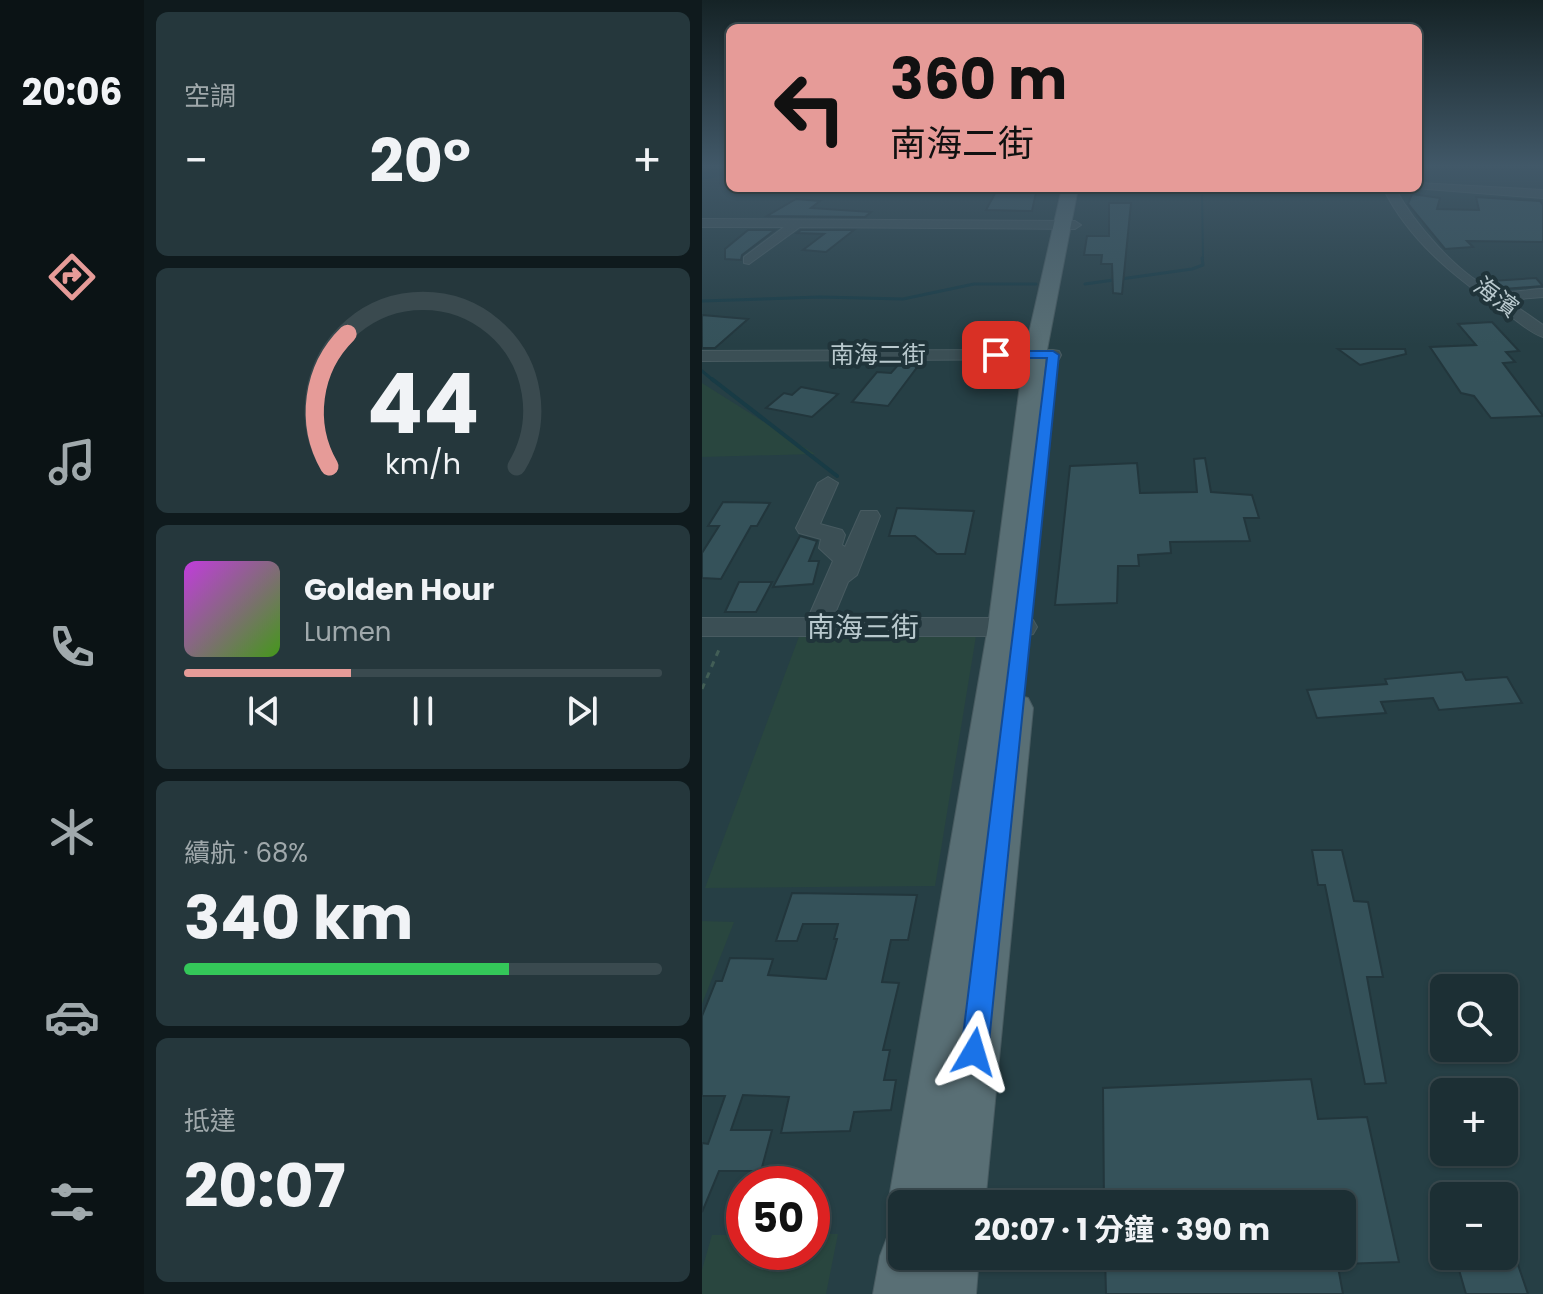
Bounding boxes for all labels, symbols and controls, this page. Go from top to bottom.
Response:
text: 360 m [890,40,1067,119]
icon: left [758,56,862,160]
text: 20:06 [22,67,122,118]
text: 空調 [184,78,236,114]
text: 南海二街 [890,118,1034,169]
text: 20° [370,119,471,203]
text: − [184,130,208,191]
text: + [632,130,662,191]
icon: directions [44,249,100,305]
street label: 海濱 [1467,269,1525,324]
pin [962,321,1030,389]
icon: arrive [974,333,1018,377]
street label: 南海二街 [830,338,926,371]
text: 44 [367,345,479,461]
icon: music [44,434,100,490]
text: km/h [385,444,461,484]
text: Golden Hour [304,568,494,611]
street label: 南海三街 [807,608,919,647]
text: Lumen [304,614,391,650]
icon: phone [44,619,100,675]
icon: previous [242,689,286,733]
icon: pause [401,689,445,733]
icon: next [560,689,604,733]
icon: climate [44,804,100,860]
text: 續航 · 68% [184,835,308,871]
text: 340 km [184,876,413,960]
map controls [1430,974,1518,1270]
button: search [1430,974,1518,1062]
icon: car [44,989,100,1045]
position arrow [932,1010,1016,1094]
button: + [1430,1078,1518,1166]
text: 抵達 [184,1103,236,1139]
text: 20:07 [184,1144,346,1228]
speed limit sign: 50 [726,1166,830,1270]
icon: filters [44,1174,100,1230]
button: − [1430,1182,1518,1270]
text: 20:07 · 1 分鐘 · 390 m [974,1208,1270,1251]

